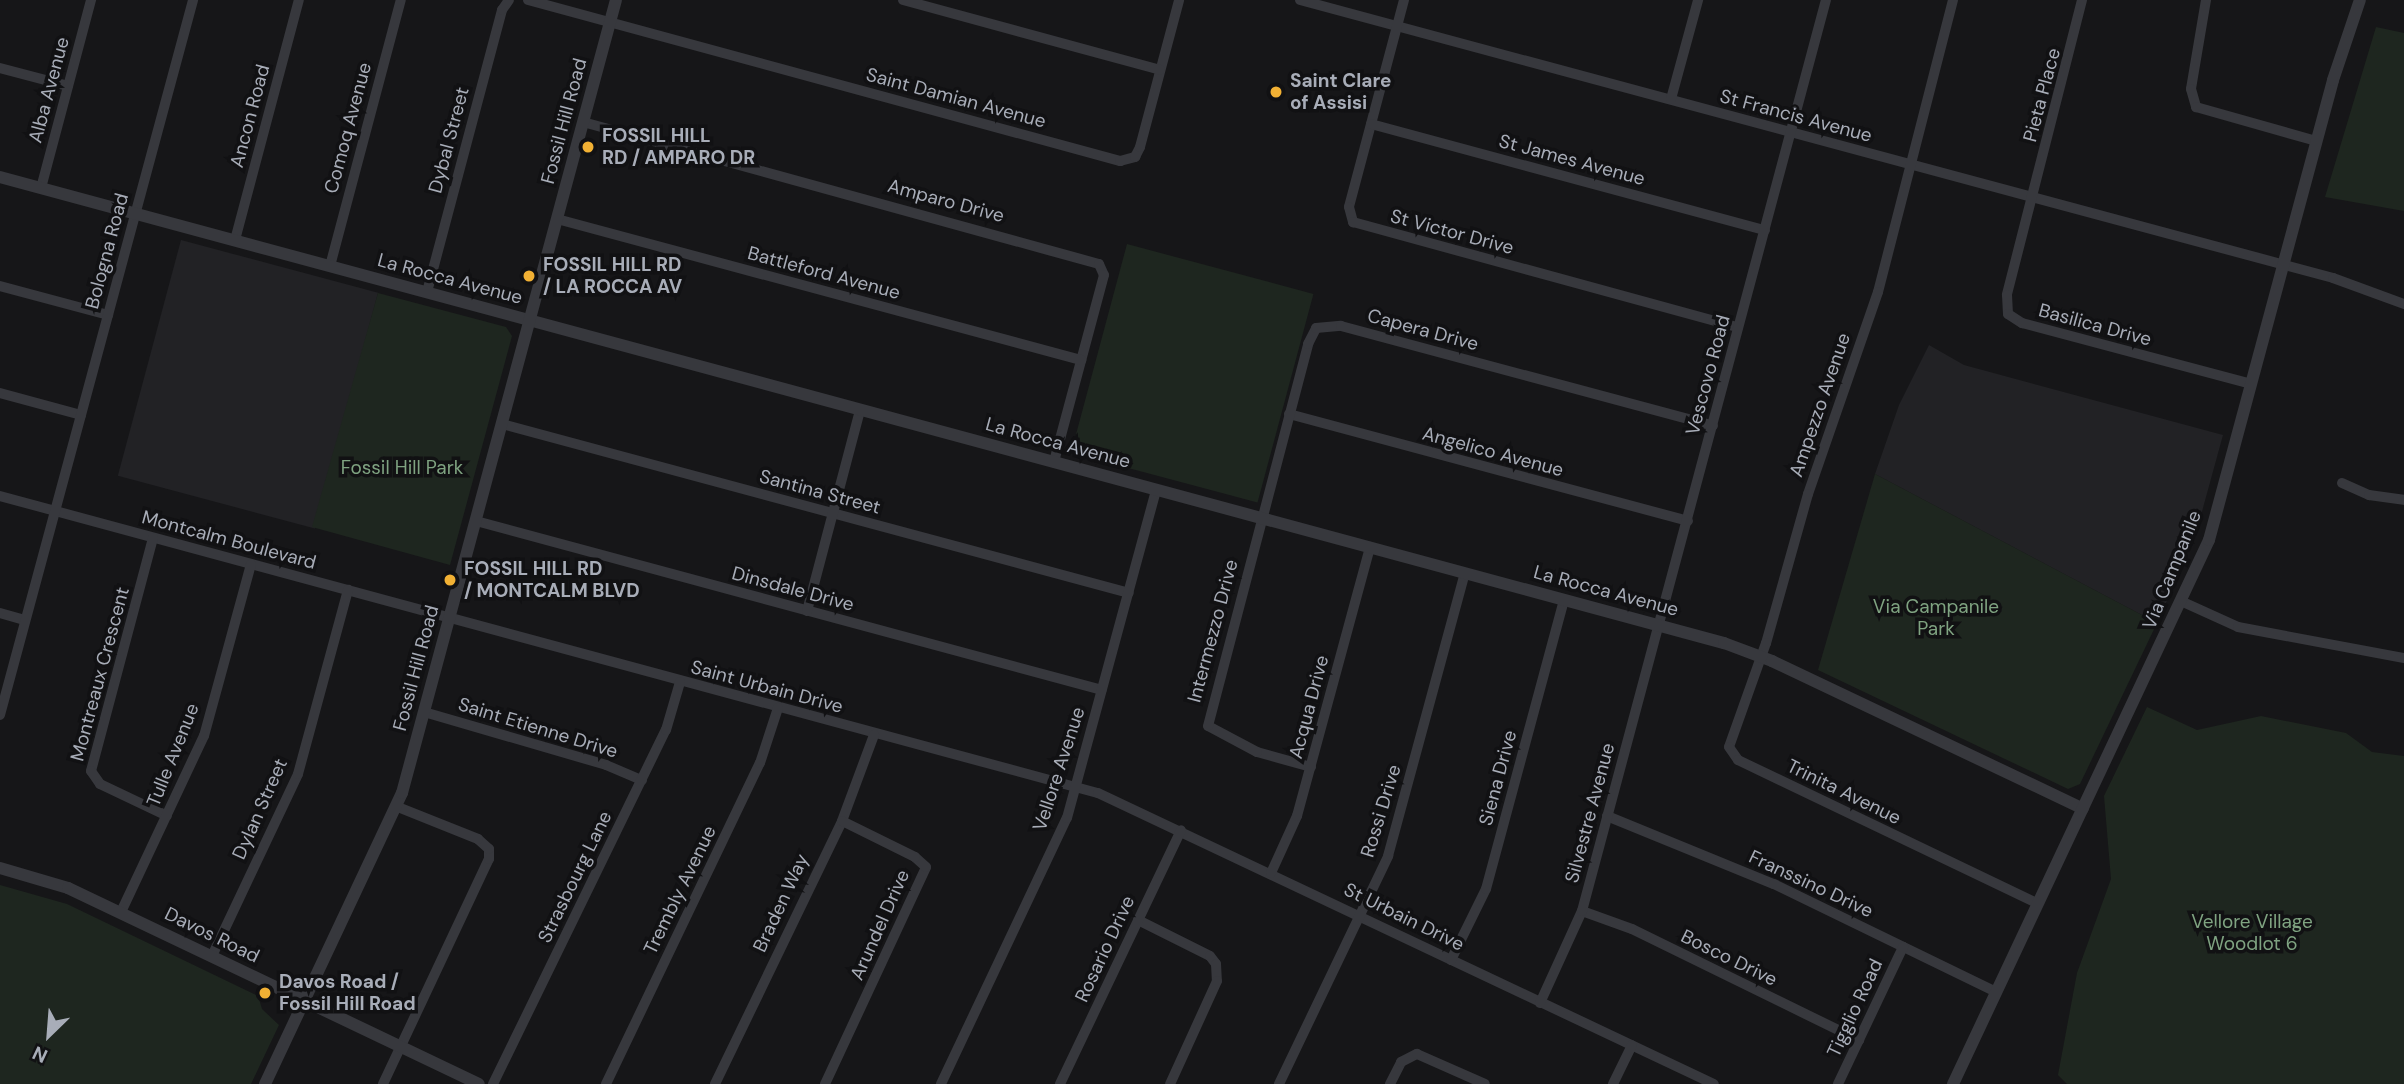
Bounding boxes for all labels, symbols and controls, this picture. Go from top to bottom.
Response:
street label: Alba Avenue [24,35,74,145]
street label: Pieta Place [2019,46,2065,144]
street label: Fossil Hill Road [536,56,592,186]
street label: Comoq Avenue [320,60,376,196]
street label: Ancon Road [225,62,275,170]
street label: Saint Damian Avenue [864,63,1048,133]
place label: Saint Clare of Assisi [1290,70,1392,114]
street label: Dybal Street [424,84,474,196]
marker: Saint Clare of Assisi [1268,84,1284,100]
street label: St Francis Avenue [1717,85,1875,147]
place label: FOSSIL HILL RD / AMPARO DR [602,125,755,169]
street label: St James Avenue [1496,130,1648,190]
marker: FOSSIL HILL RD / AMPARO DR [580,139,596,155]
street label: Amparo Drive [885,174,1007,228]
street label: Bologna Road [81,191,133,311]
street label: St Victor Drive [1388,205,1516,259]
street label: Battleford Avenue [745,242,903,304]
street label: La Rocca Avenue [375,249,525,309]
place label: FOSSIL HILL RD / LA ROCCA AV [543,254,682,298]
marker: FOSSIL HILL RD / LA ROCCA AV [521,268,537,284]
street label: Basilica Drive [2036,299,2154,351]
street label: Capera Drive [1365,304,1481,356]
street label: Vescovo Road [1681,312,1735,438]
street label: Ampezzo Avenue [1785,330,1855,480]
street label: La Rocca Avenue [983,413,1133,473]
street label: Angelico Avenue [1420,422,1566,482]
park label: Fossil Hill Park [341,457,463,479]
street label: Santina Street [757,465,883,519]
street label: Montcalm Boulevard [139,506,319,574]
street label: Via Campanile [2138,507,2206,633]
street label: Intermezzo Drive [1183,557,1243,705]
place label: FOSSIL HILL RD / MONTCALM BLVD [464,558,640,602]
street label: La Rocca Avenue [1531,561,1681,621]
street label: Dinsdale Drive [729,562,857,616]
marker: FOSSIL HILL RD / MONTCALM BLVD [442,572,458,588]
street label: Montreaux Crescent [66,584,134,764]
park label: Via Campanile Park [1873,596,1999,640]
street label: Fossil Hill Road [388,603,444,733]
street label: Acqua Drive [1284,653,1334,761]
street label: Saint Urbain Drive [688,656,846,718]
street label: Saint Etienne Drive [456,693,620,763]
street label: Tulle Avenue [142,700,204,810]
street label: Vellore Avenue [1028,704,1090,834]
street label: Siena Drive [1474,728,1522,828]
street label: Silvestre Avenue [1560,741,1620,885]
street label: Dylan Street [228,755,292,863]
street label: Trinita Avenue [1783,755,1905,829]
street label: Rossi Drive [1356,762,1406,860]
street label: Strasbourg Lane [533,807,617,947]
street label: Trembly Avenue [639,822,721,958]
street label: Franssino Drive [1745,845,1877,923]
street label: Braden Way [748,850,814,956]
street label: Arundel Drive [846,866,914,984]
street label: St Urbain Drive [1340,878,1468,956]
street label: Rosario Drive [1070,892,1140,1006]
street label: Davos Road [161,902,263,968]
park label: Vellore Village Woodlot 6 [2191,911,2313,955]
street label: Bosco Drive [1677,925,1781,991]
street label: Tigglio Road [1822,955,1888,1061]
place label: Davos Road / Fossil Hill Road [279,971,416,1015]
marker: Davos Road / Fossil Hill Road [257,985,273,1001]
north arrow [14,1000,84,1070]
text: N [28,1040,51,1069]

